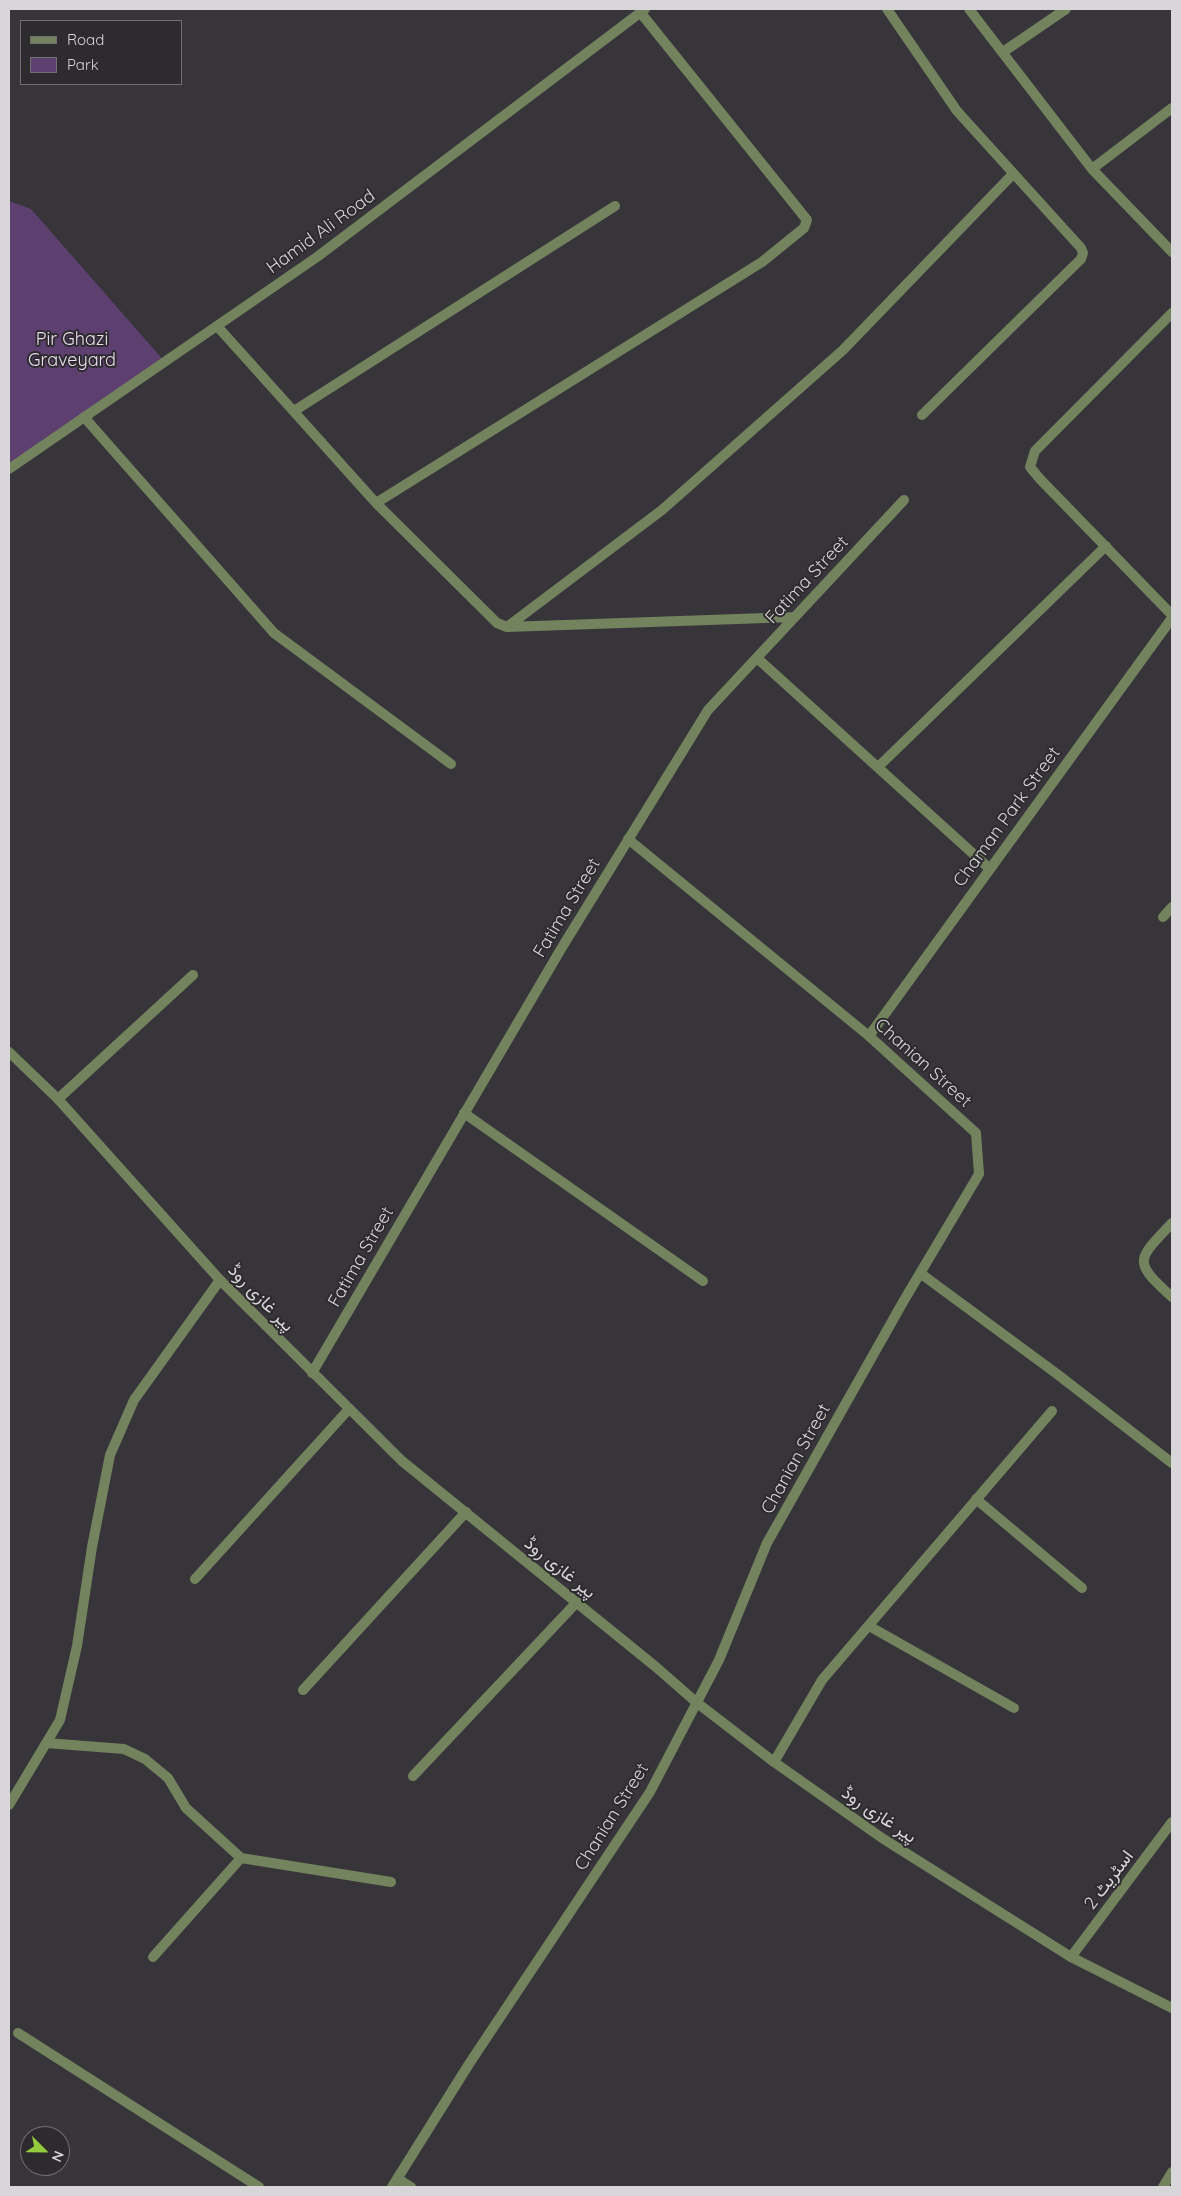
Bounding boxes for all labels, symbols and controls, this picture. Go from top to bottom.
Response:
legend [20,20,182,85]
text: Road [67,30,104,49]
text: Park [67,55,99,74]
street label: Hamid Ali Road [262,185,380,279]
park label: Pir Ghazi Graveyard [28,329,116,372]
street label: Fatima Street [761,532,853,628]
street label: Chaman Park Street [949,743,1065,891]
street label: Fatima Street [529,854,605,962]
street label: Chanian Street [870,1014,976,1112]
street label: Fatima Street [324,1203,398,1311]
street label: پیر غازی روڈ [223,1260,299,1336]
street label: Chanian Street [757,1400,835,1518]
street label: پیر غازی روڈ [520,1533,600,1603]
street label: Chanian Street [570,1759,654,1875]
street label: پیر غازی روڈ [837,1782,921,1848]
street label: اسٹریٹ 2 [1080,1846,1138,1914]
north arrow [20,2126,70,2176]
text: N [48,2148,68,2165]

